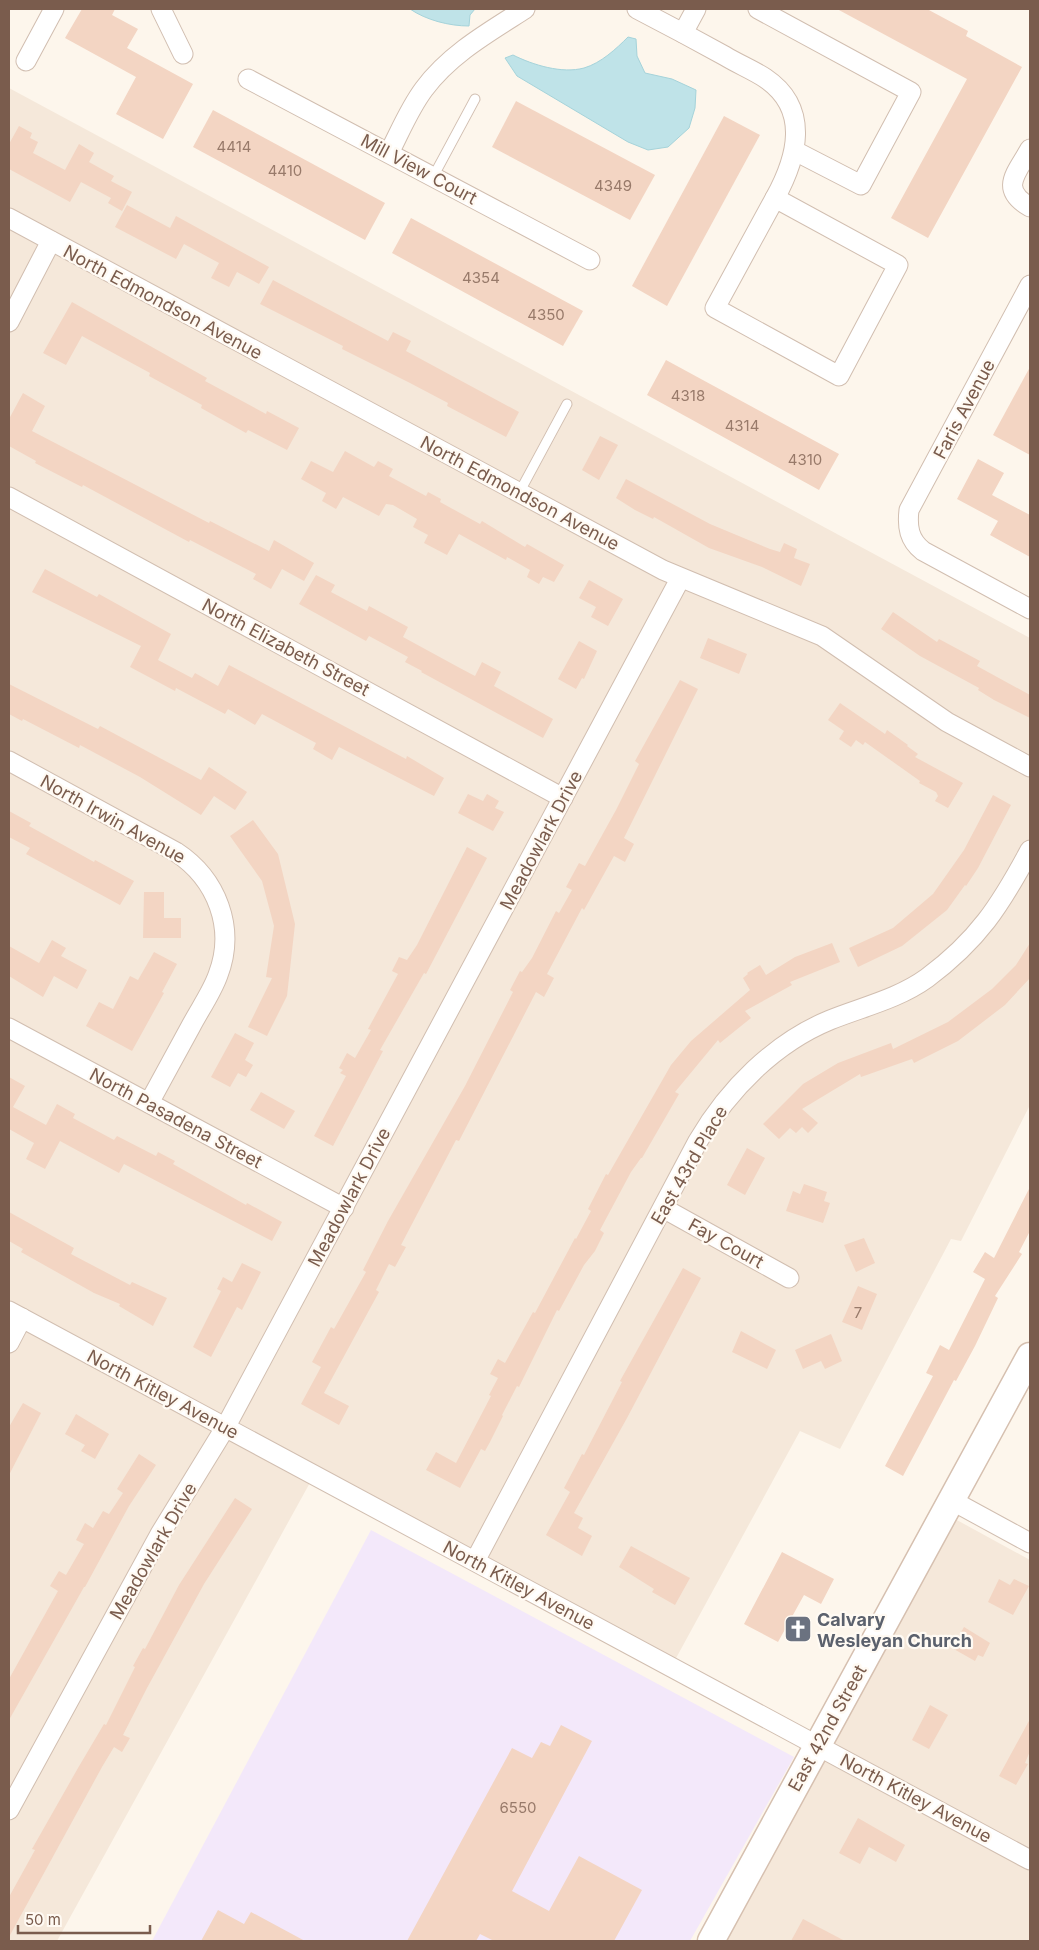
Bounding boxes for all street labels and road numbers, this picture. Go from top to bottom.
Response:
street label: Mill View Court [357,130,481,209]
street label: North Edmondson Avenue [60,241,266,363]
street label: Faris Avenue [929,356,999,462]
street label: North Edmondson Avenue [417,432,623,554]
street label: North Elizabeth Street [199,594,373,700]
street label: Meadowlark Drive [495,767,587,913]
street label: North Irwin Avenue [37,770,189,868]
street label: North Pasadena Street [86,1064,266,1172]
street label: East 43rd Place [647,1102,731,1228]
street label: Meadowlark Drive [303,1124,395,1270]
street label: Fay Court [685,1214,767,1272]
street label: North Kitley Avenue [84,1345,242,1443]
street label: Meadowlark Drive [105,1479,201,1623]
street label: North Kitley Avenue [440,1536,598,1634]
street label: East 42nd Street [784,1661,871,1795]
street label: North Kitley Avenue [837,1749,995,1847]

